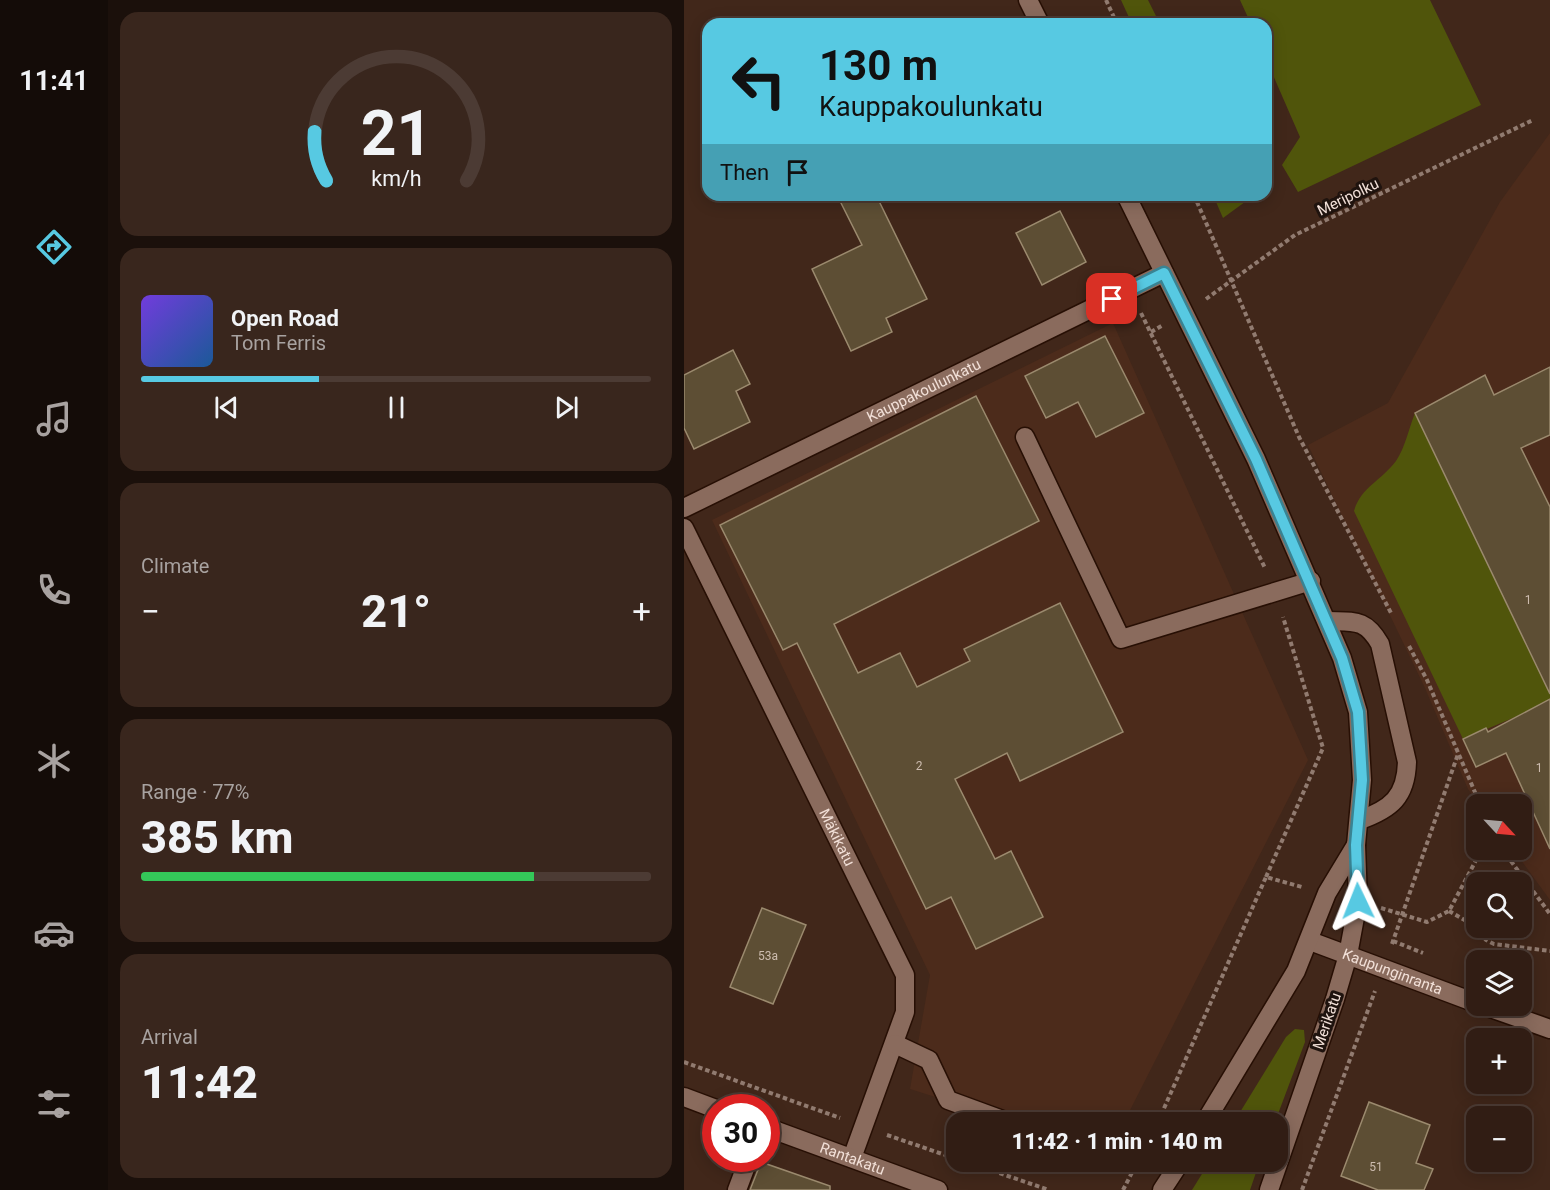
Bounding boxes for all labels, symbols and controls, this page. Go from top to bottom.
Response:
text: 130 m [819,41,938,90]
icon: left [720,42,798,120]
text: 11:41 [19,65,89,97]
text: Kauppakoulunkatu [819,91,1043,123]
text: 21 [360,97,432,170]
icon: arrive [781,156,814,189]
text: Then [720,160,769,185]
text: km/h [371,166,421,191]
street label: Meripolku [1314,174,1382,220]
icon: directions [33,226,75,268]
pin [1086,273,1137,324]
icon: arrive [1095,282,1128,315]
text: Open Road [231,306,339,331]
text: Tom Ferris [231,331,326,355]
street label: Kauppakoulunkatu [864,355,984,426]
icon: previous [210,391,243,424]
icon: pause [380,391,413,424]
icon: next [550,391,583,424]
icon: music [33,398,75,440]
text: Climate [141,554,209,578]
icon: phone [33,569,75,611]
text: 21° [361,585,431,638]
text: − [141,592,160,631]
text: + [632,592,651,631]
house number: 1 [1525,593,1531,607]
icon: climate [33,740,75,782]
house number: 2 [916,759,923,773]
house number: 1 [1536,761,1542,775]
text: Range · 77% [141,780,249,804]
north arrow [1466,794,1532,860]
map controls [1466,794,1532,1172]
street label: Mäkikatu [815,806,859,869]
text: 385 km [141,811,293,864]
position arrow [1326,869,1390,933]
button: search [1466,872,1532,938]
icon: car [33,912,75,954]
street label: Kaupunginranta [1340,945,1445,999]
house number: 53a [758,949,778,963]
button: layers [1466,950,1532,1016]
street label: Merikatu [1309,990,1345,1052]
text: Arrival [141,1025,198,1049]
button: + [1466,1028,1532,1094]
text: 11:42 [141,1056,258,1109]
icon: filters [33,1083,75,1125]
speed limit sign: 30 [702,1094,780,1172]
button: − [1466,1106,1532,1172]
text: 11:42 · 1 min · 140 m [1012,1129,1222,1154]
street label: Rantakatu [817,1139,887,1179]
house number: 51 [1369,1160,1383,1174]

